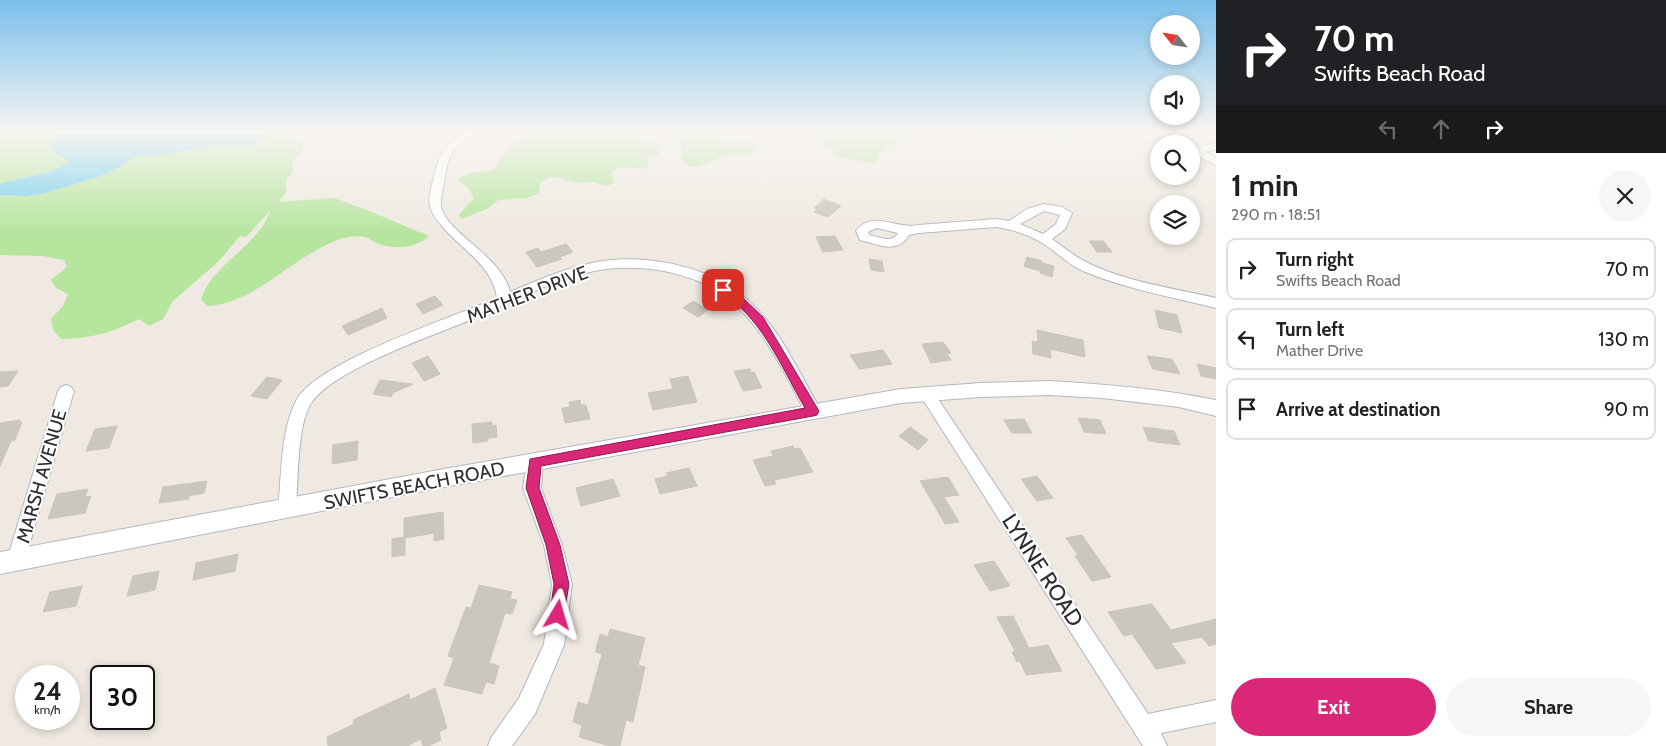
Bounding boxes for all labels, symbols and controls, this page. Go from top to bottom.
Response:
north arrow [1150,15,1200,65]
map controls [1150,15,1200,245]
text: 70 m [1314,17,1395,60]
icon: right [1231,20,1296,85]
text: Swifts Beach Road [1314,60,1486,87]
button: sound [1150,75,1200,125]
icon: left [1374,115,1402,143]
icon: ahead [1427,115,1455,143]
icon: right [1480,115,1508,143]
button: search [1150,135,1200,185]
text: 1 min [1231,167,1299,204]
button: close [1599,170,1651,222]
button: layers [1150,195,1200,245]
text: 290 m · 18:51 [1231,205,1320,224]
text: Turn right [1276,248,1354,271]
icon: right [1233,255,1261,283]
text: 70 m [1605,258,1649,281]
street label: MATHER DRIVE [463,261,591,328]
pin [702,269,744,311]
text: Swifts Beach Road [1276,271,1401,290]
icon: arrive [709,276,737,304]
text: Turn left [1276,318,1344,341]
icon: left [1233,325,1261,353]
text: 130 m [1598,328,1649,351]
text: Mather Drive [1276,341,1363,360]
icon: arrive [1233,395,1261,423]
text: Arrive at destination [1276,398,1440,421]
text: 90 m [1604,398,1649,421]
street label: MARSH AVENUE [11,407,72,546]
street label: SWIFTS BEACH ROAD [322,457,507,514]
street label: LYNNE ROAD [996,509,1089,632]
position arrow [531,588,583,640]
speed limit sign: 30 [90,665,155,730]
text: 24 [33,676,62,706]
button: Exit [1231,678,1436,736]
button: Share [1446,678,1651,736]
text: km/h [34,702,61,717]

